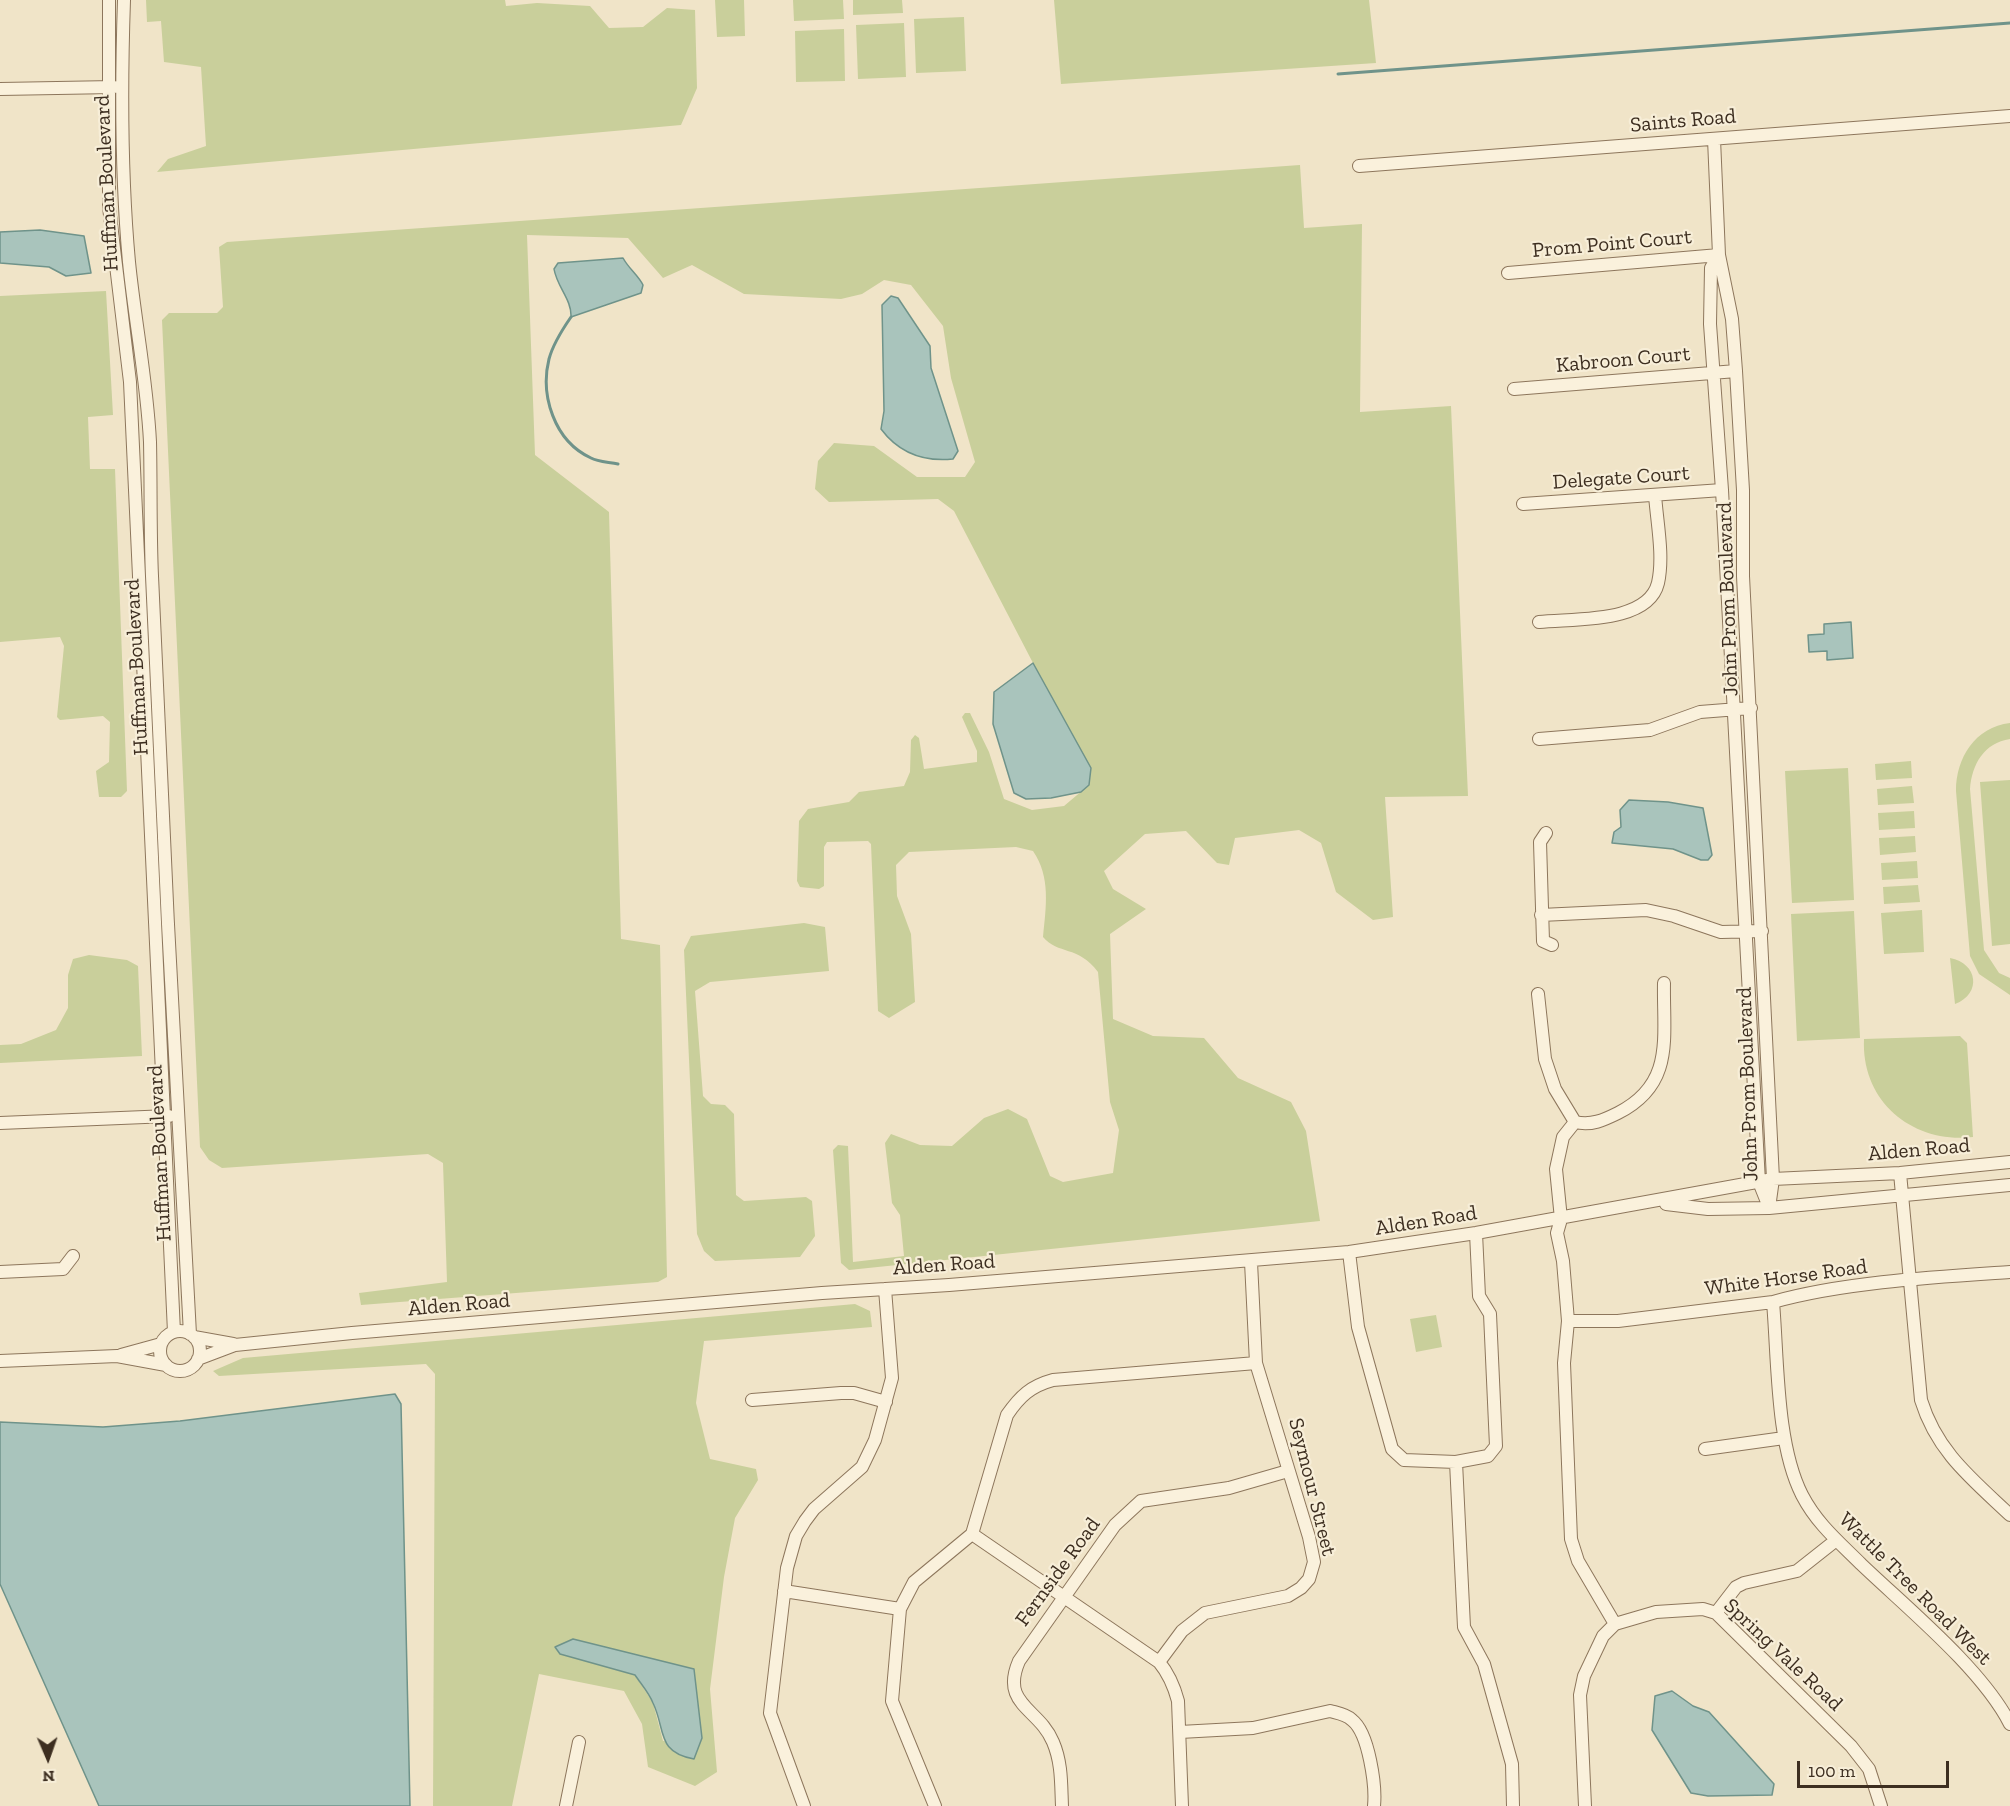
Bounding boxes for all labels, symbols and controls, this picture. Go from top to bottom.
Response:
street label: Huffman Boulevard [90,94,124,272]
street label: Saints Road [1629,104,1737,138]
street label: Prom Point Court [1531,224,1693,264]
street label: Kabroon Court [1555,342,1691,378]
street label: Delegate Court [1552,461,1690,495]
street label: John Prom Boulevard [1712,501,1744,697]
street label: Huffman Boulevard [120,578,154,756]
street label: John Prom Boulevard [1732,986,1764,1182]
street label: Huffman Boulevard [143,1064,177,1242]
street label: Alden Road [1867,1133,1971,1167]
street label: Alden Road [1373,1201,1479,1241]
street label: Alden Road [892,1249,996,1281]
street label: White Horse Road [1703,1254,1869,1302]
street label: Alden Road [407,1288,511,1322]
street label: Seymour Street [1283,1416,1341,1558]
street label: Wattle Tree Road West [1833,1507,1997,1671]
street label: Fernside Road [1010,1513,1106,1631]
street label: Spring Vale Road [1718,1593,1848,1717]
north arrow [18,1728,78,1788]
scale bar [1800,1749,1952,1787]
text: 100 m [1808,1760,1855,1782]
text: N [42,1767,55,1786]

